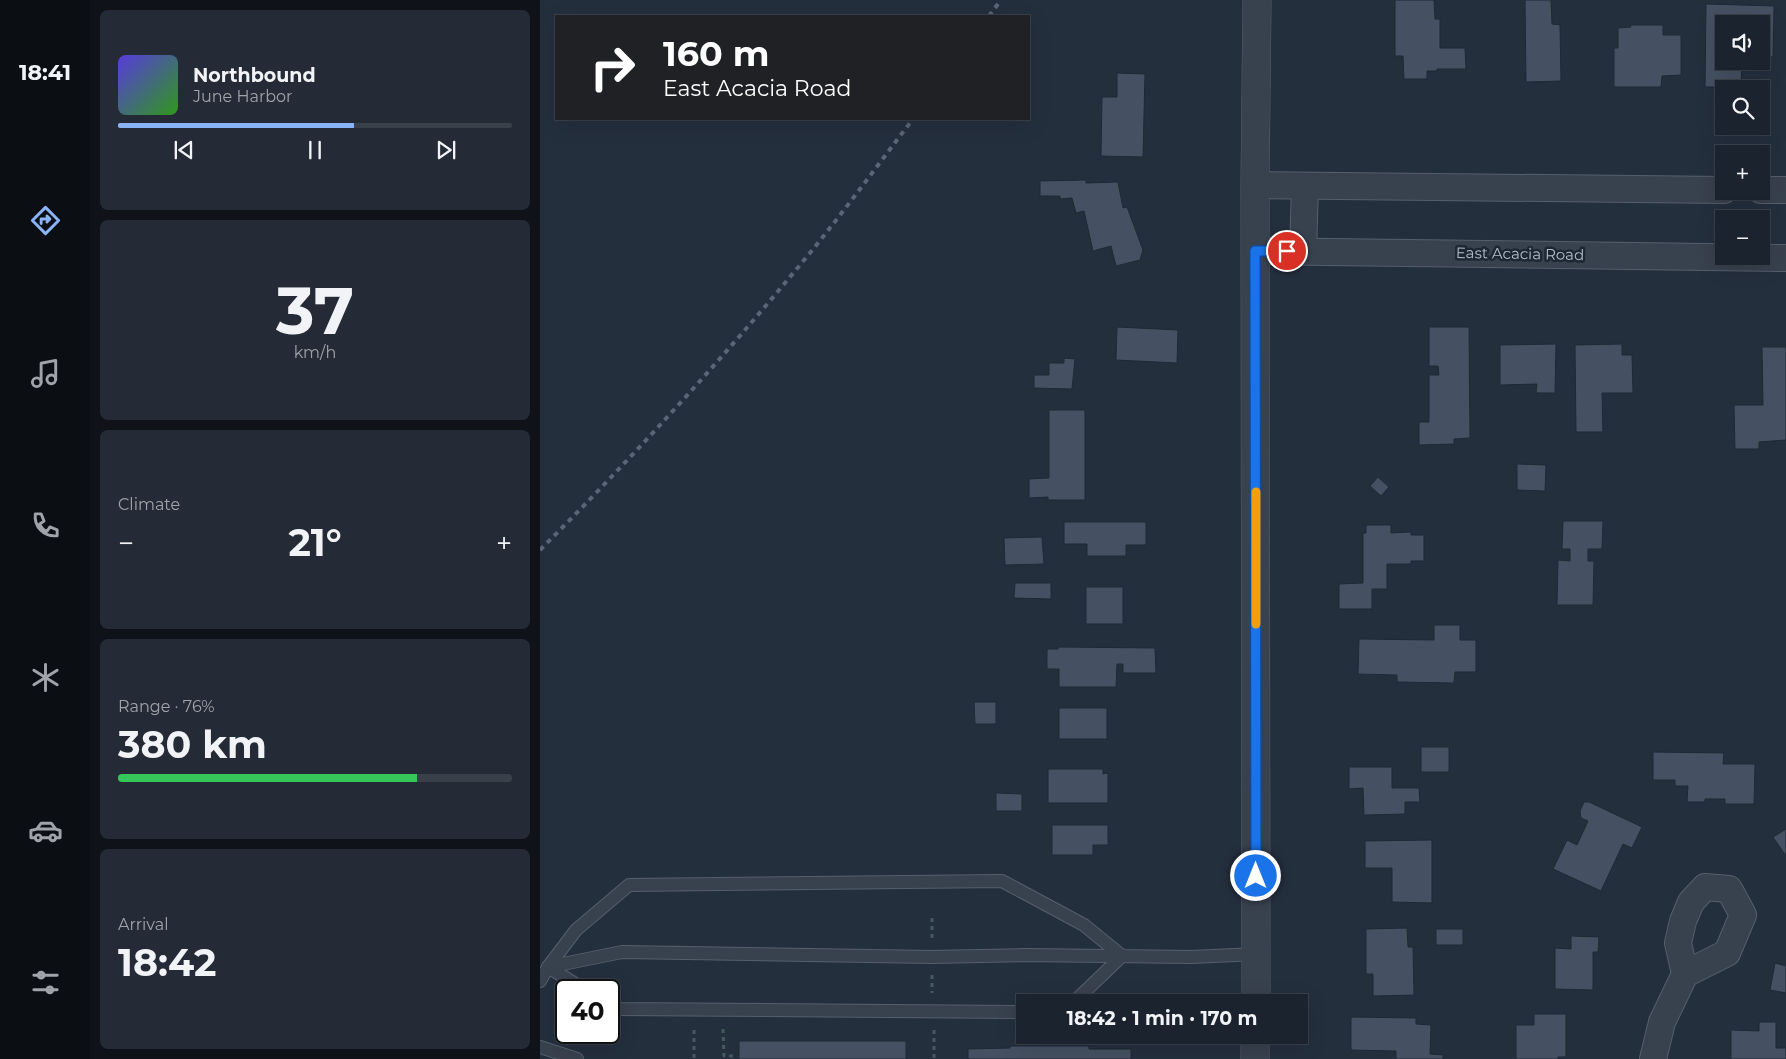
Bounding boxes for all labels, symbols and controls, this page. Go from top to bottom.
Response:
map controls [1715,15,1770,265]
button: sound [1715,15,1770,70]
text: 160 m [663,32,769,75]
icon: right [580,35,645,100]
text: 18:41 [19,59,71,86]
text: Northbound [193,64,316,87]
text: East Acacia Road [663,75,851,102]
button: search [1715,80,1770,135]
text: June Harbor [193,87,292,106]
icon: previous [170,136,198,164]
icon: pause [301,136,329,164]
icon: next [432,136,460,164]
button: + [1715,145,1770,200]
icon: directions [28,203,63,238]
button: − [1715,210,1770,265]
pin [1266,230,1308,272]
icon: arrive [1273,237,1301,265]
street label: East Acacia Road [1456,243,1584,264]
text: 37 [276,271,354,350]
text: km/h [294,343,336,362]
icon: music [28,356,63,391]
text: Climate [118,495,180,514]
icon: phone [28,508,63,543]
text: 21° [288,519,342,566]
text: − [118,526,134,560]
text: + [496,526,512,560]
icon: climate [28,660,63,695]
text: Range · 76% [118,697,215,716]
text: 380 km [118,721,267,768]
icon: car [28,813,63,848]
position arrow [1229,849,1281,901]
text: Arrival [118,915,168,934]
text: 18:42 [118,939,217,986]
icon: filters [28,965,63,1000]
speed limit sign: 40 [555,979,620,1044]
text: 18:42 · 1 min · 170 m [1067,1007,1257,1030]

